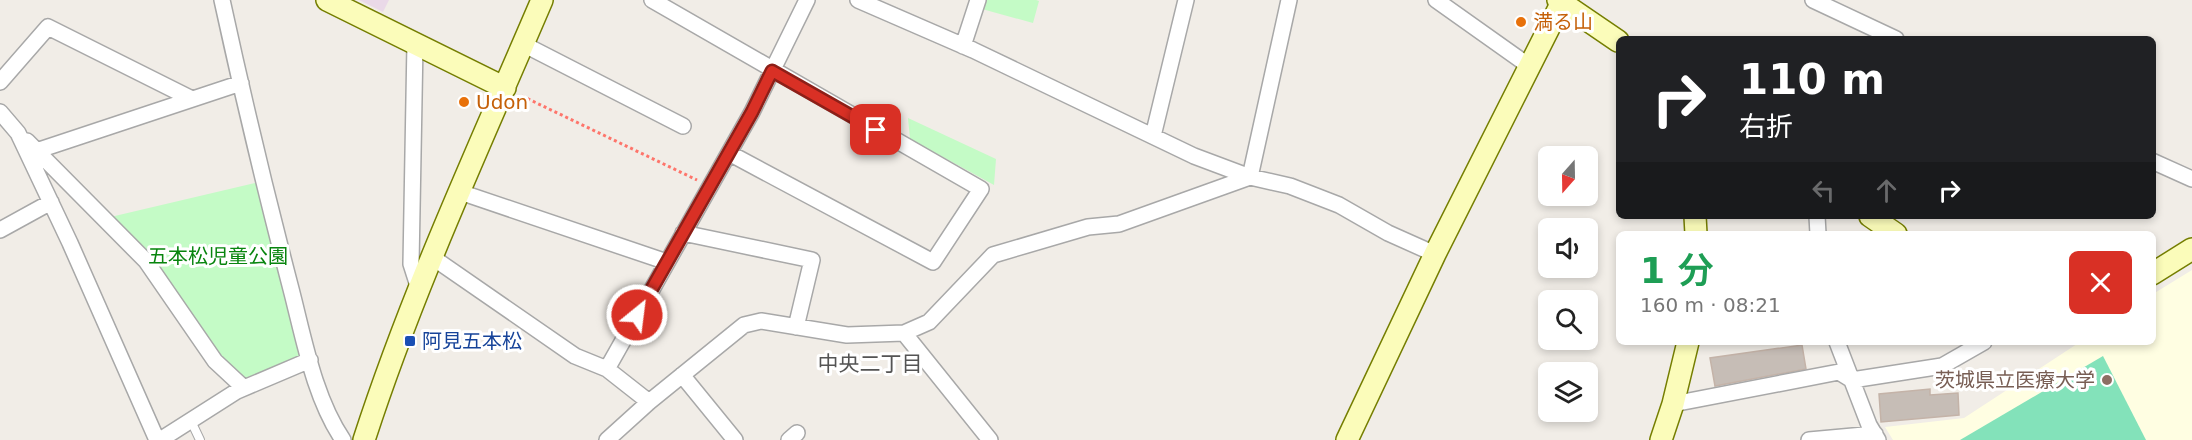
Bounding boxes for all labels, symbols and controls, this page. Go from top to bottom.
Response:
place label: 満る山 [1533,10,1593,34]
marker: 満る山 [1514,15,1528,29]
text: 110 m [1739,55,1885,104]
icon: right [1640,60,1718,138]
place label: Udon [476,90,528,114]
marker: Udon [457,95,471,109]
pin [850,104,901,155]
text: 右折 [1739,111,1793,142]
icon: arrive [859,113,892,146]
north arrow [1538,146,1598,206]
map controls [1538,146,1598,422]
icon: left [1807,174,1840,207]
icon: ahead [1870,174,1903,207]
icon: right [1933,174,1966,207]
button: sound [1538,218,1598,278]
park label: 五本松児童公園 [148,244,288,268]
text: 1 分 [1640,250,1714,291]
button: close [2069,251,2132,314]
position arrow [605,283,669,347]
button: search [1538,290,1598,350]
text: 160 m · 08:21 [1640,293,1781,317]
place label: 阿見五本松 [422,329,522,353]
marker: 阿見五本松 [403,334,417,348]
district label: 中央二丁目 [818,352,923,376]
button: layers [1538,362,1598,422]
place label: 茨城県立医療大学 [1935,368,2095,392]
marker: 茨城県立医療大学 [2100,373,2114,387]

